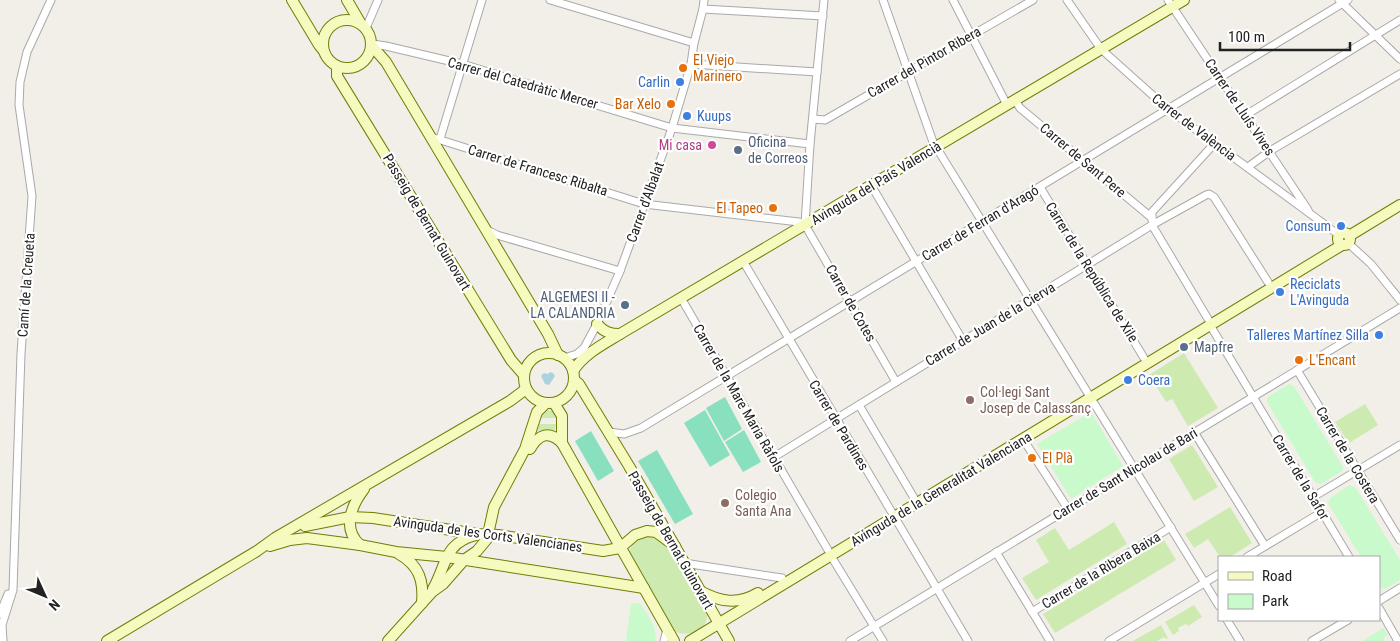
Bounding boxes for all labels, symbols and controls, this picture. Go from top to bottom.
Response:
scale bar [1220,20,1350,52]
street label: Carrer del Pintor Ribera [865,23,983,101]
text: 100 m [1228,28,1265,46]
place label: El Viejo Marinero [693,52,742,84]
street label: Carrer del Catedràtic Mercer [446,54,600,112]
street label: Carrer de Lluís Vives [1202,56,1278,158]
marker: El Viejo Marinero [677,62,689,74]
place label: Carlin [638,74,670,90]
marker: Carlin [674,76,686,88]
street label: Carrer de València [1149,90,1239,164]
place label: Bar Xelo [615,96,661,112]
marker: Bar Xelo [665,98,677,110]
place label: Kuups [697,108,731,124]
marker: Kuups [681,110,693,122]
street label: Carrer de Sant Pere [1037,120,1129,201]
place label: Oficina de Correos [748,134,808,166]
place label: Mi casa [659,137,702,153]
street label: Avinguda del País Valencià [808,138,944,228]
marker: Mi casa [706,139,718,151]
street label: Carrer de Francesc Ribalta [466,141,610,199]
marker: Oficina de Correos [732,144,744,156]
street label: Passeig de Bernat Guinovart [380,151,474,293]
street label: Carrer d'Albalat [623,160,667,244]
street label: Carrer de Ferran d'Aragó [919,182,1041,264]
street label: Carrer de la República de Xile [1042,199,1142,345]
place label: El Tapeo [716,200,763,216]
marker: El Tapeo [767,202,779,214]
place label: Consum [1286,218,1331,234]
marker: Consum [1335,220,1347,232]
street label: Camí de la Creueta [14,232,38,338]
street label: Carrer de Cotes [823,262,879,344]
place label: Reciclats L'Avinguda [1290,276,1349,308]
street label: Carrer de Juan de la Cierva [922,279,1058,369]
marker: Reciclats L'Avinguda [1274,286,1286,298]
place label: ALGEMESI II - LA CALANDRIA [530,289,616,321]
marker: ALGEMESI II - LA CALANDRIA [619,299,631,311]
street label: Carrer de la Mare Maria Ràfols [690,321,788,475]
place label: Talleres Martínez Silla [1247,327,1369,343]
marker: Talleres Martínez Silla [1373,329,1385,341]
place label: Mapfre [1194,339,1234,355]
marker: Mapfre [1178,341,1190,353]
place label: L'Encant [1309,352,1356,368]
marker: L'Encant [1293,354,1305,366]
place label: Coera [1138,372,1170,388]
marker: Coera [1122,374,1134,386]
street label: Carrer de Pardines [806,377,872,473]
place label: Col·legi Sant Josep de Calassanç [980,384,1091,416]
marker: Col·legi Sant Josep de Calassanç [964,394,976,406]
street label: Carrer de la Costera [1313,404,1383,506]
street label: Carrer de Sant Nicolau de Bari [1050,424,1200,524]
street label: Avinguda de la Generalitat Valenciana [848,429,1034,549]
street label: Carrer de la Safor [1269,431,1333,523]
place label: El Plà [1042,450,1073,466]
marker: El Plà [1026,452,1038,464]
street label: Passeig de Bernat Guinovart [625,468,717,612]
place label: Colegio Santa Ana [735,487,791,519]
marker: Colegio Santa Ana [719,497,731,509]
street label: Avinguda de les Corts Valencianes [393,513,583,555]
street label: Carrer de la Ribera Baixa [1039,528,1163,612]
legend [1218,556,1380,621]
text: Road [1262,567,1292,585]
north arrow [20,571,70,621]
text: Park [1262,592,1289,610]
text: N [46,596,63,614]

